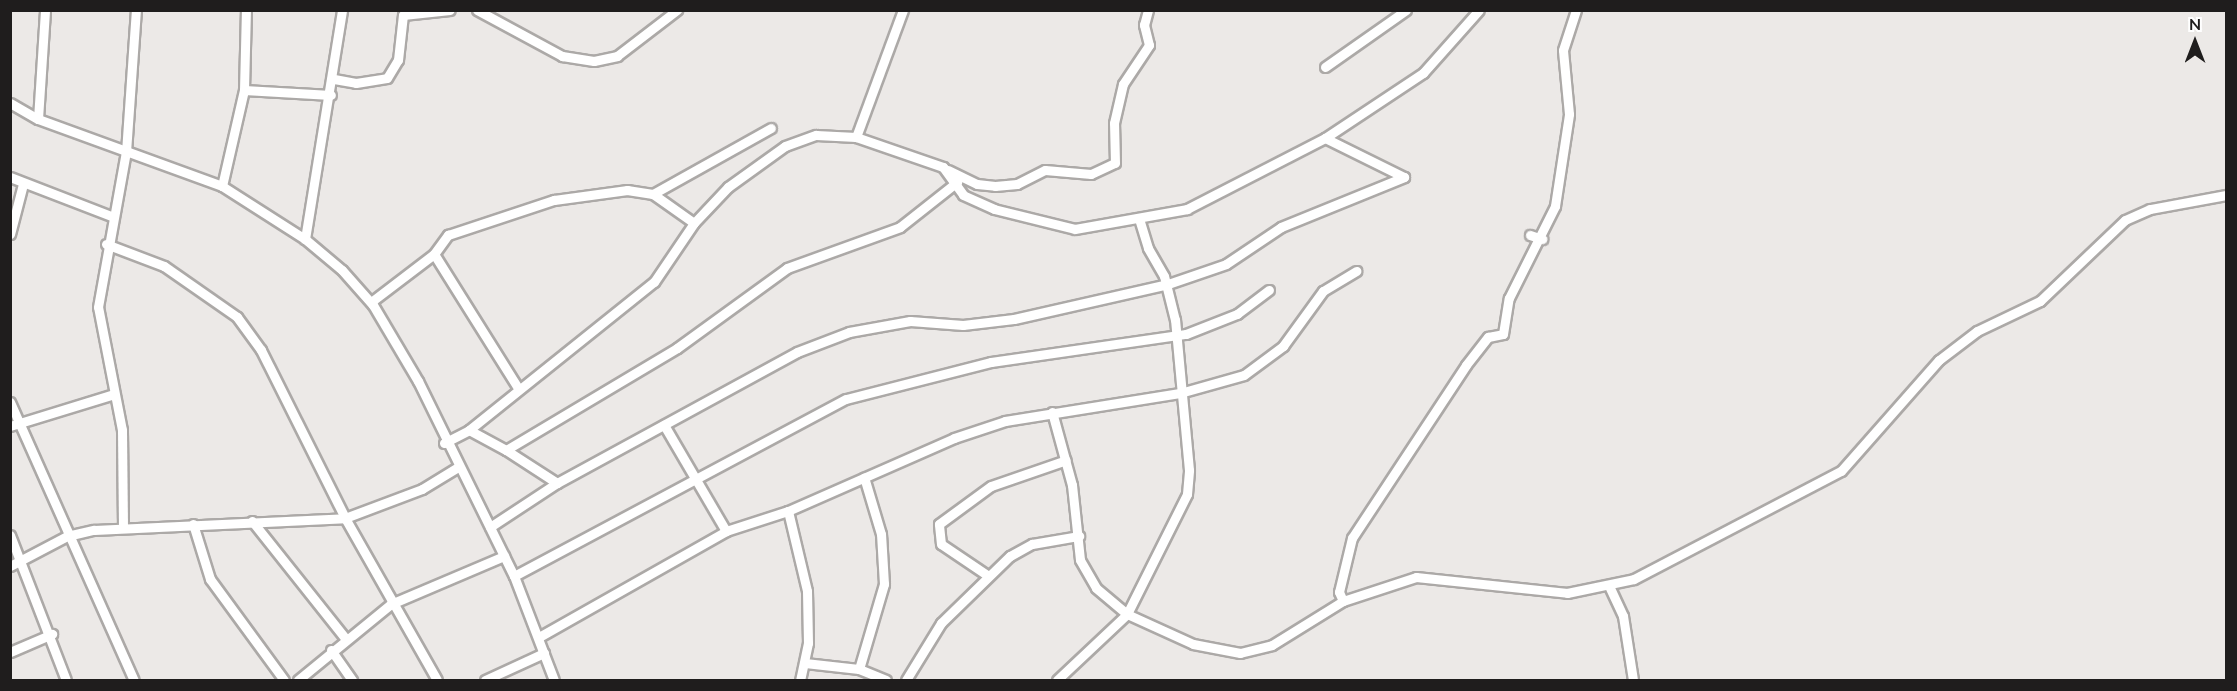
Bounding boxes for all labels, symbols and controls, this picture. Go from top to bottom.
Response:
north arrow [2165,12,2225,72]
text: N [2189,14,2201,34]

